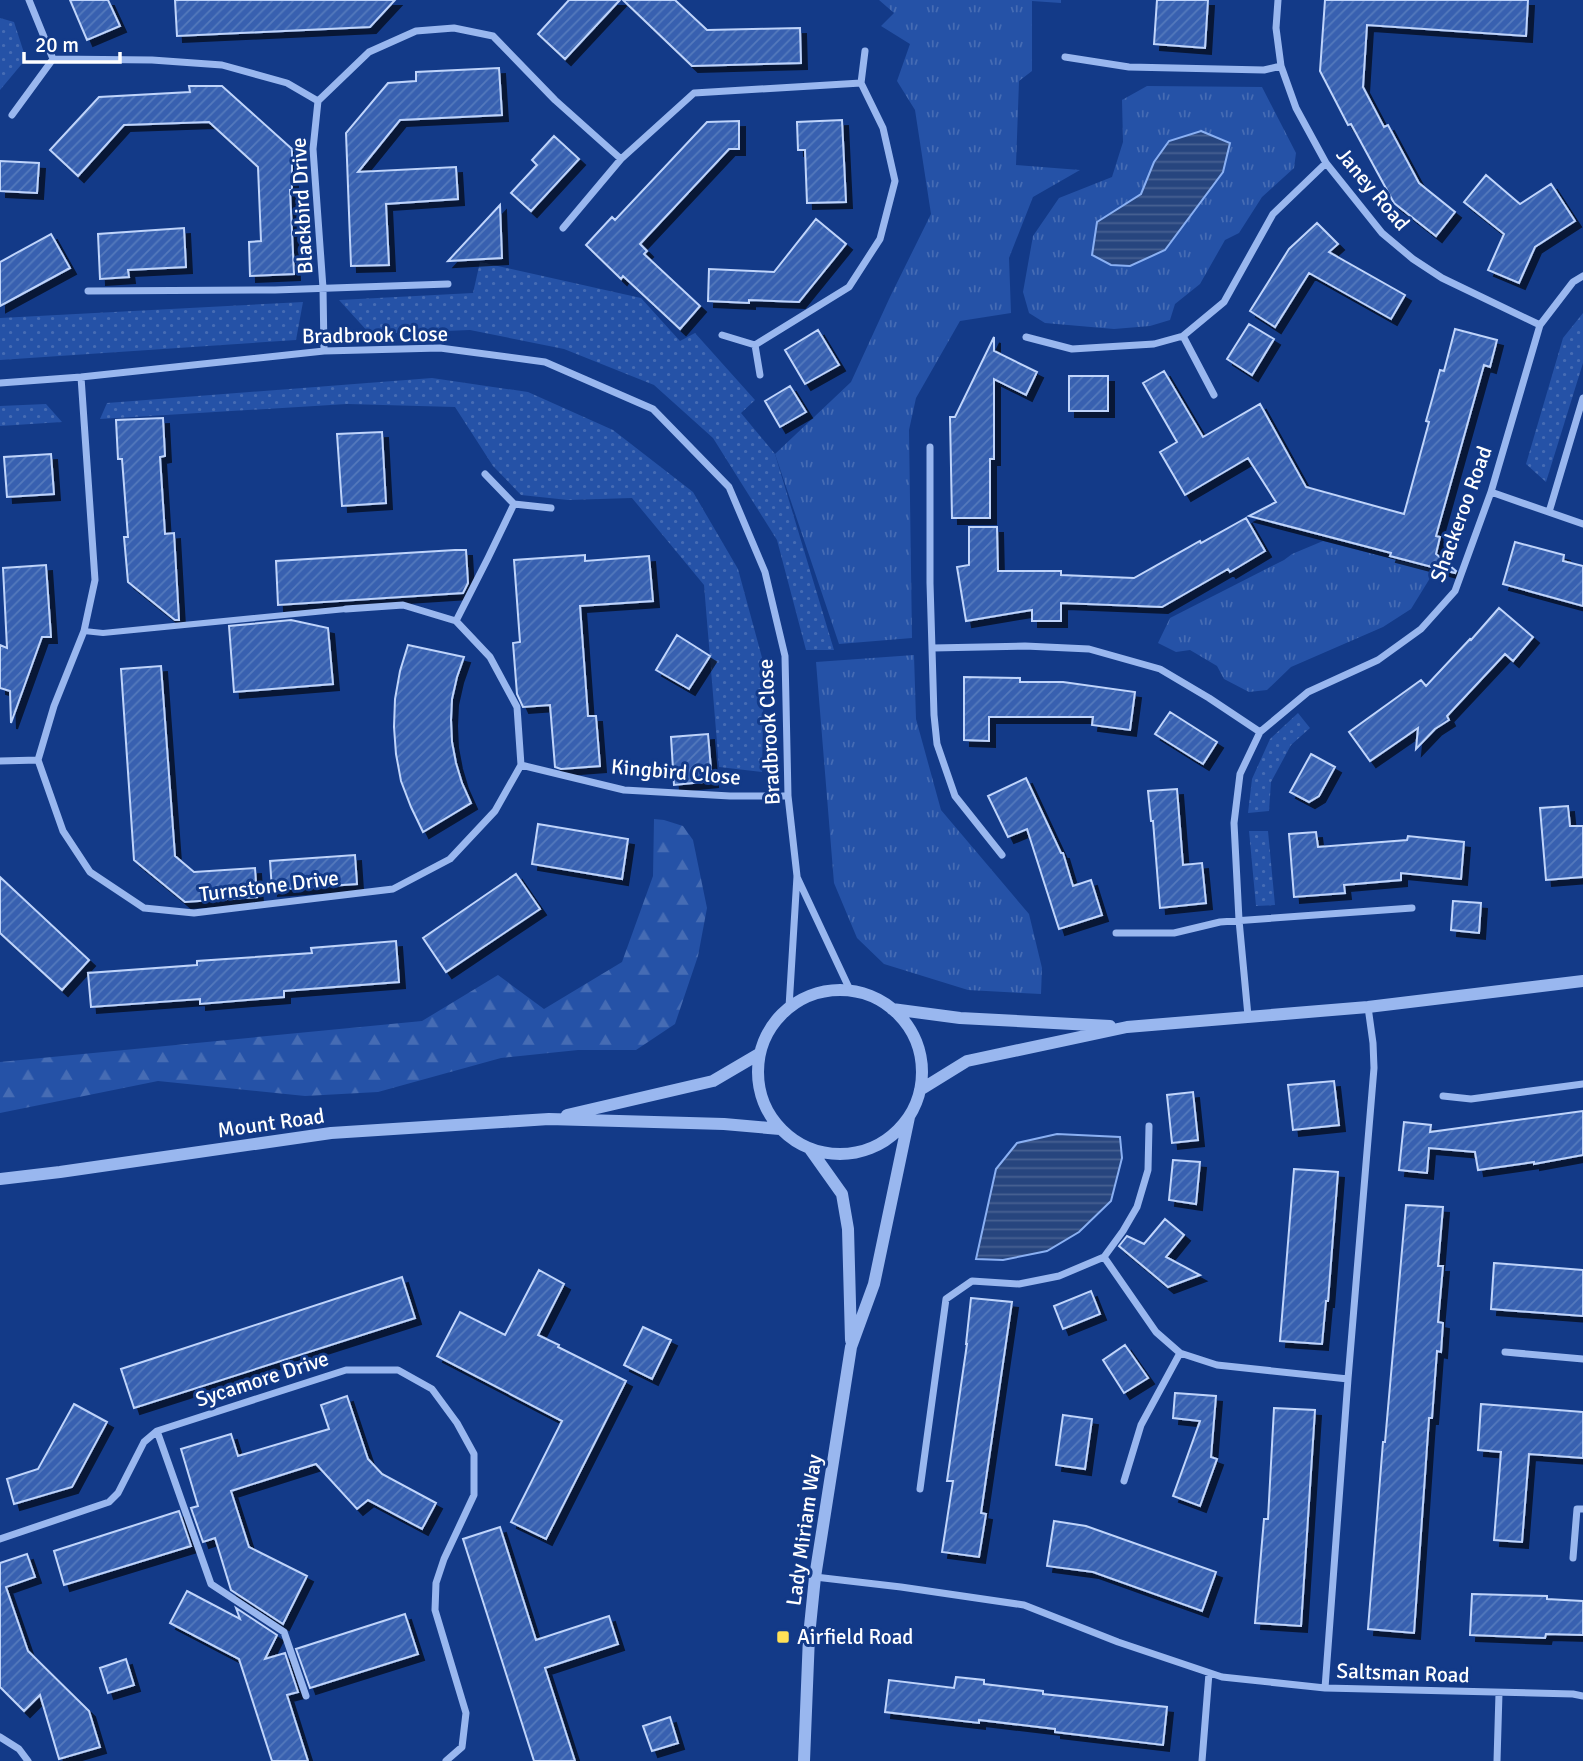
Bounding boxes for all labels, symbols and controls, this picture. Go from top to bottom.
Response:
scale bar [24,21,121,65]
text: 20 m [35,32,79,58]
street label: Blackbird Drive [285,137,319,275]
street label: Janey Road [1331,142,1415,236]
street label: Bradbrook Close [302,321,448,349]
street label: Shackeroo Road [1424,442,1498,586]
street label: Bradbrook Close [752,658,786,806]
street label: Kingbird Close [610,753,742,791]
street label: Turnstone Drive [198,865,340,907]
street label: Mount Road [216,1103,326,1143]
street label: Sycamore Drive [192,1345,332,1413]
street label: Lady Miriam Way [781,1452,828,1607]
place label: Airfield Road [797,1624,913,1650]
marker: Airfield Road [775,1629,791,1645]
street label: Saltsman Road [1336,1658,1470,1688]

